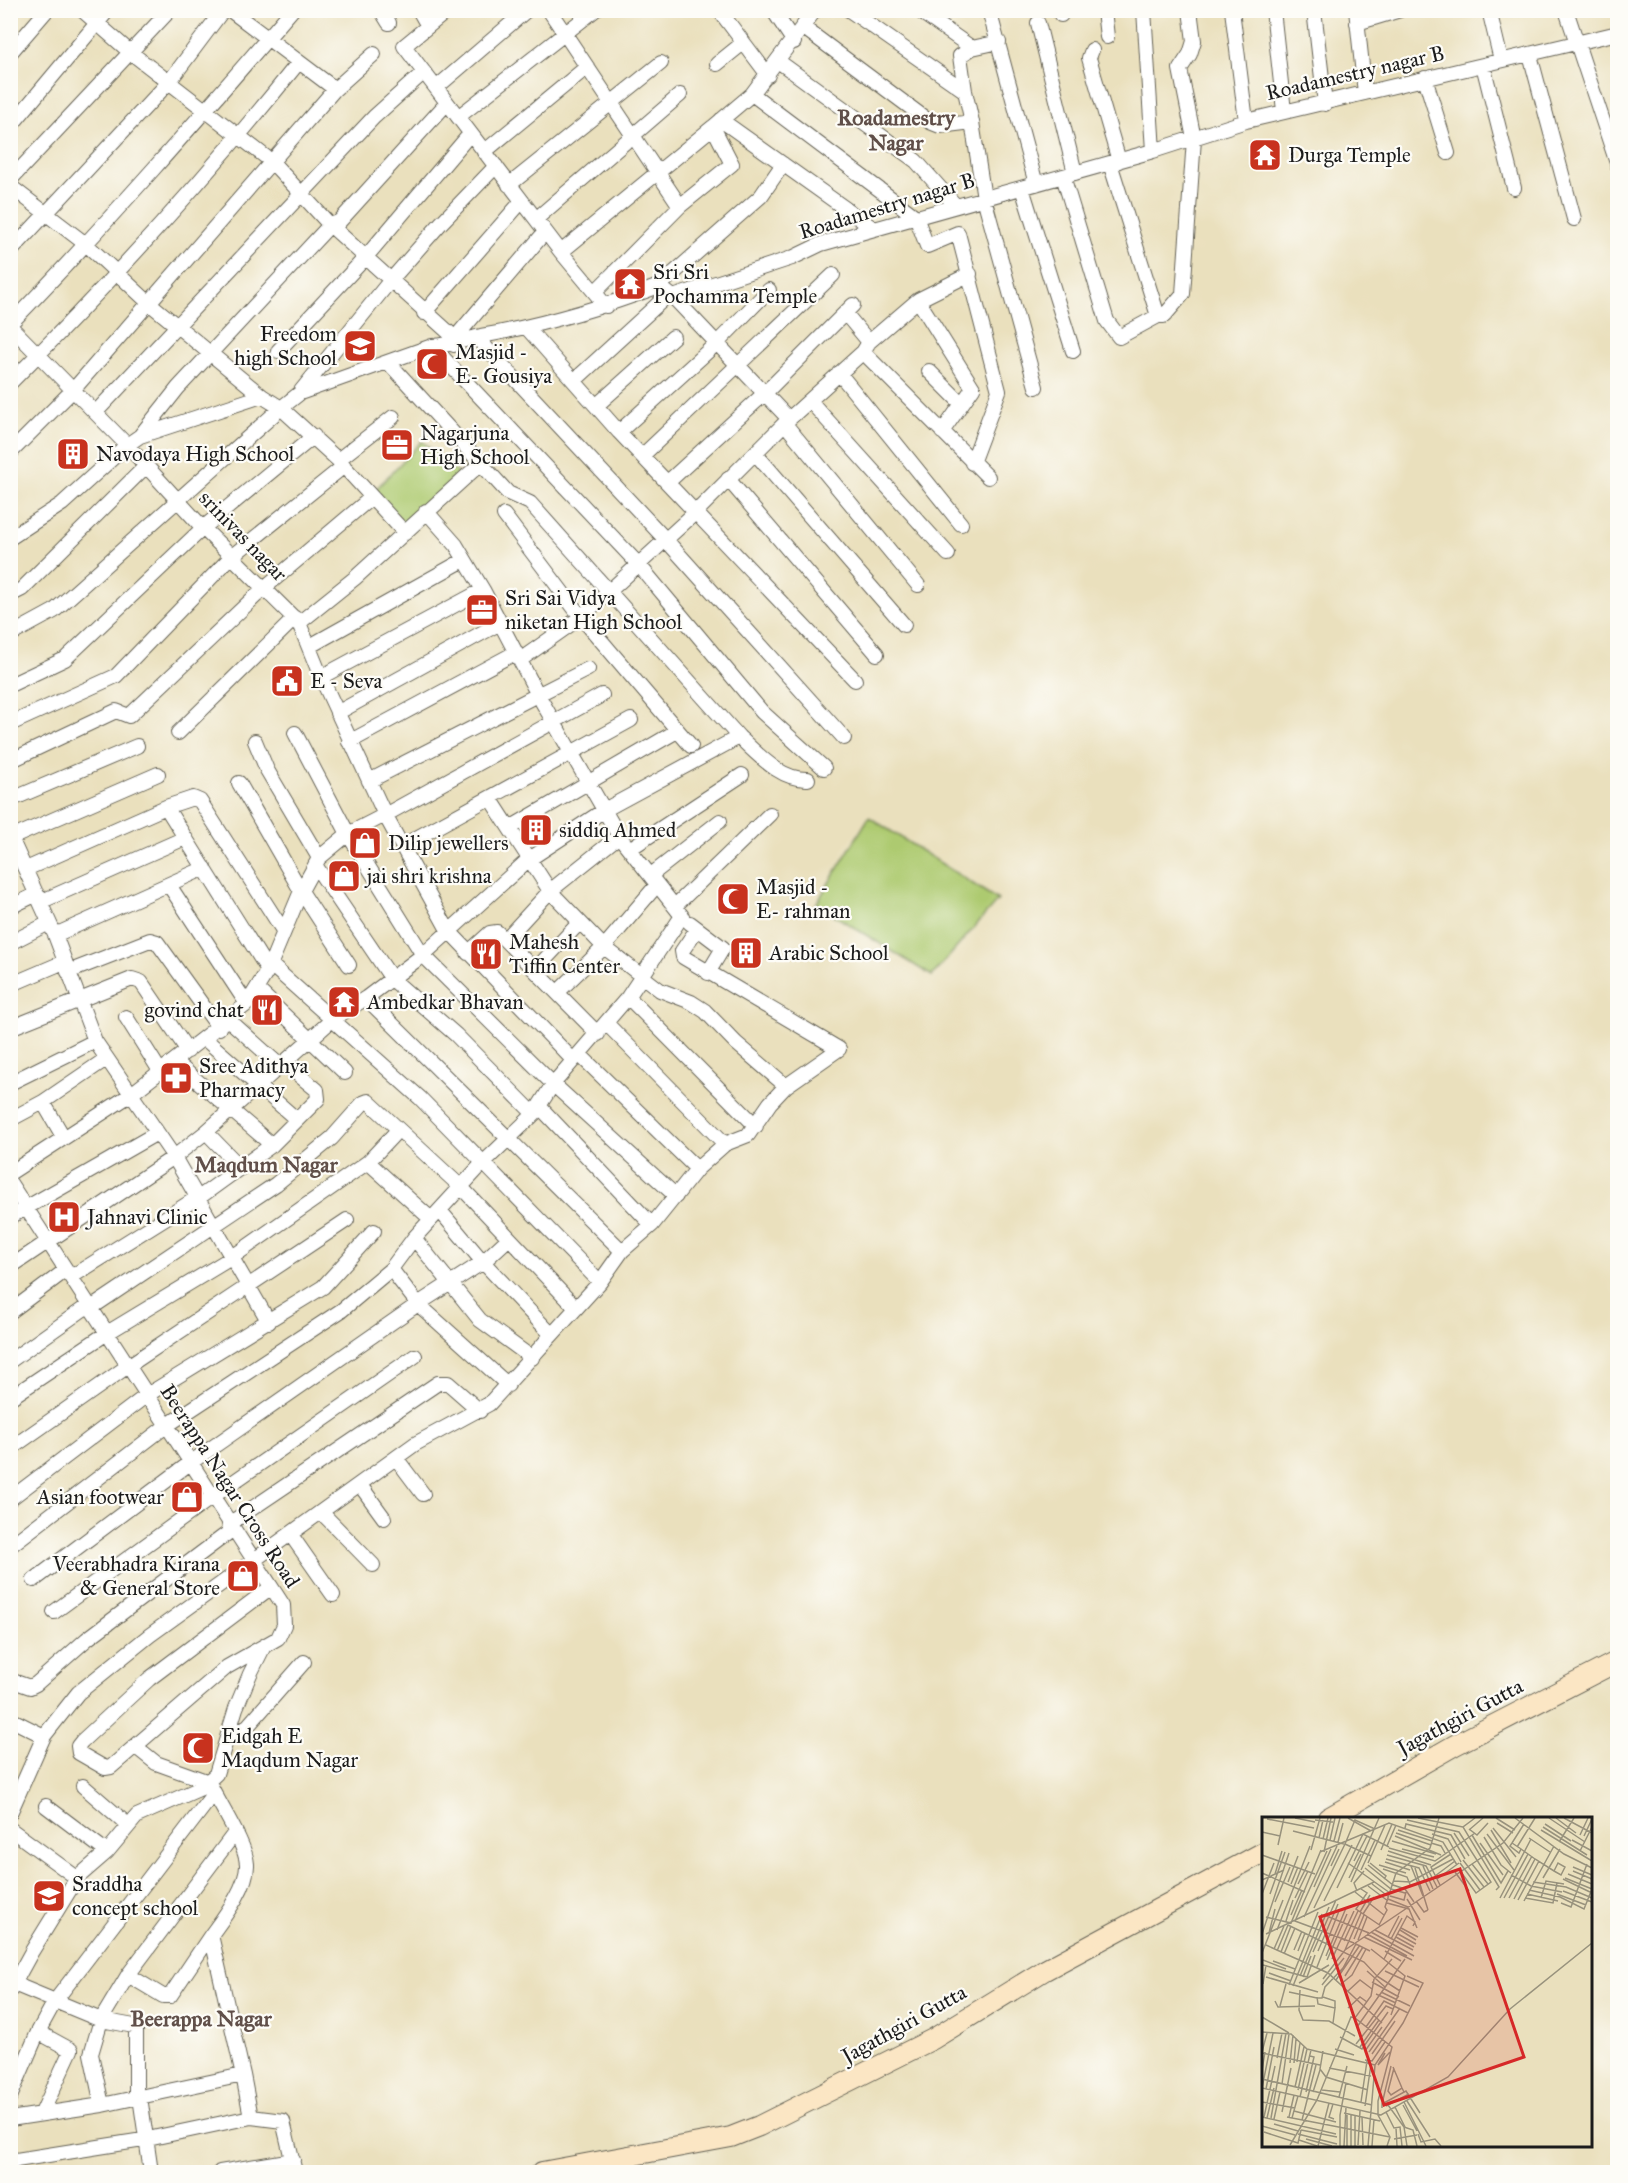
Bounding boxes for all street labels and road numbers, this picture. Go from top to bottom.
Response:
street label: Roadamestry nagar B [1263,40,1447,106]
street label: Roadamestry nagar B [796,167,978,245]
street label: srinivas nagar [193,485,293,587]
street label: Beerappa Nagar Cross Road [154,1379,306,1593]
street label: Jagathgiri Gutta [1391,1673,1527,1762]
street label: Jagathgiri Gutta [835,1979,971,2070]

